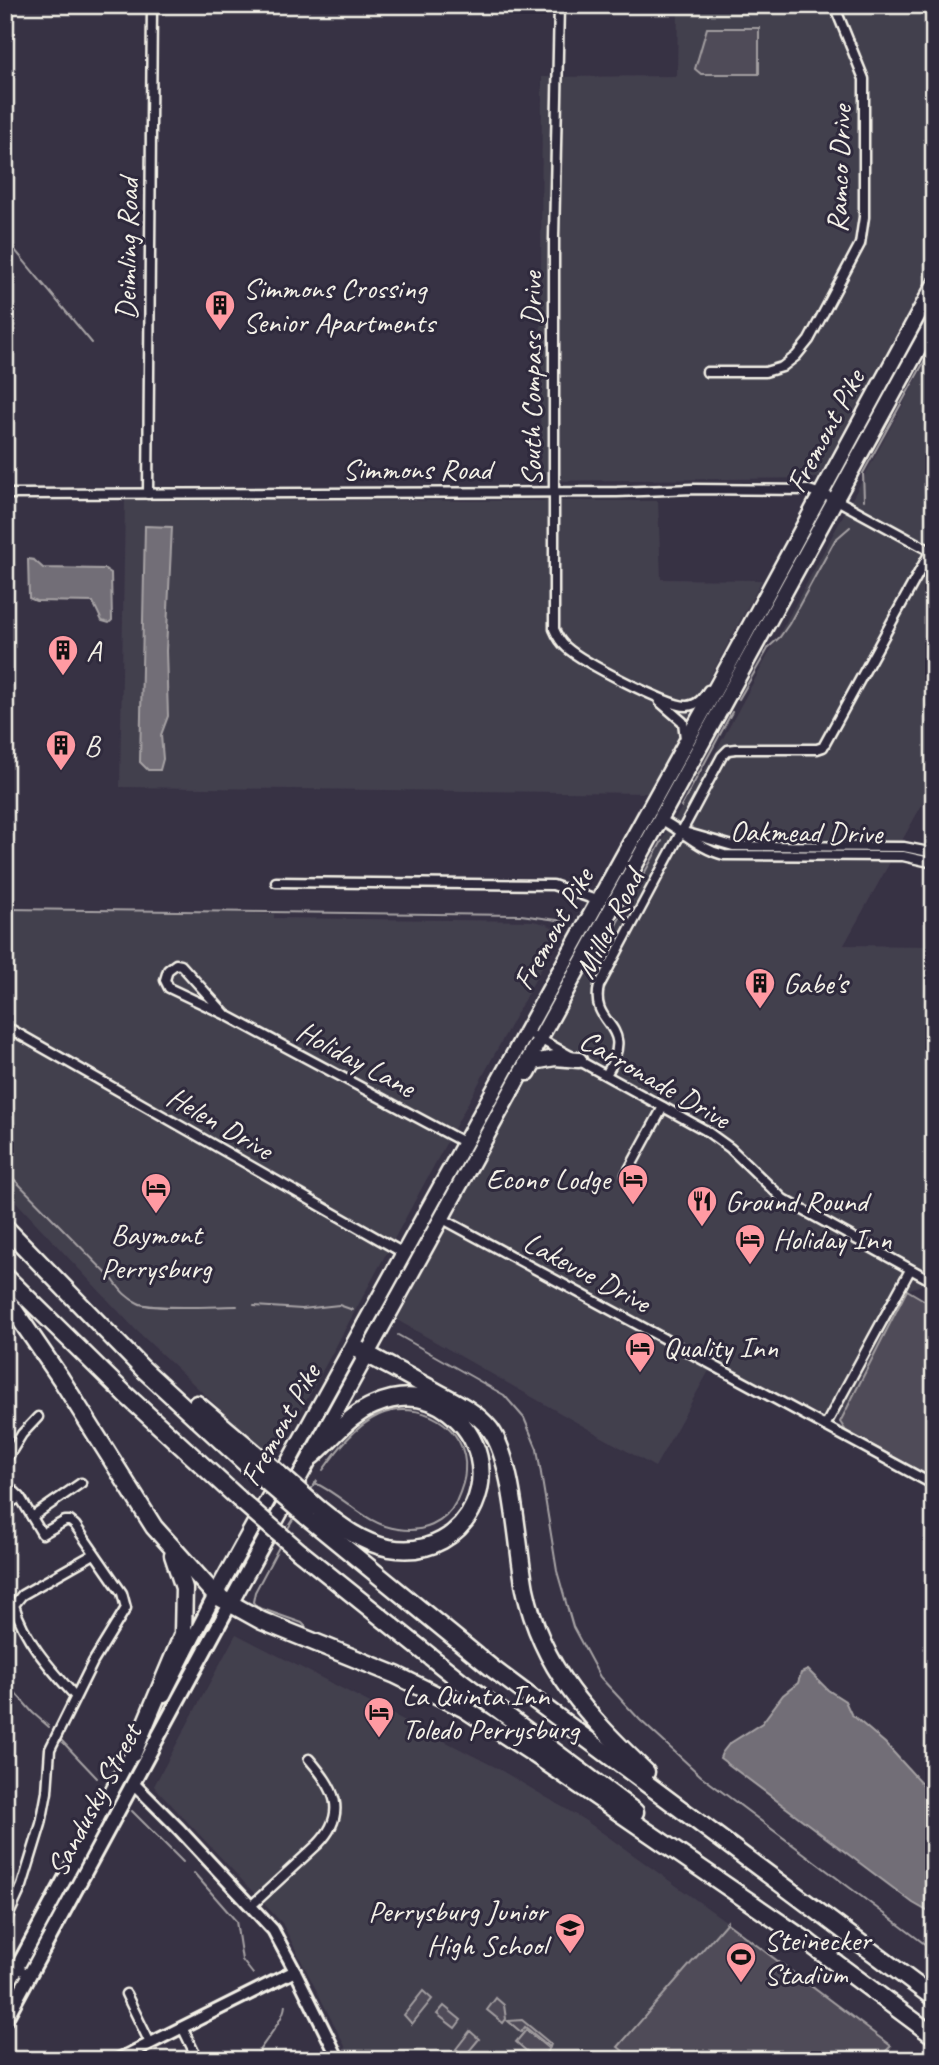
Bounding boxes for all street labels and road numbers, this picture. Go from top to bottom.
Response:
street label: Ramco Drive [818,102,860,233]
street label: Deimling Road [107,173,147,320]
street label: South Compass Drive [512,269,550,486]
street label: Fremont Pike [777,361,874,499]
street label: Simmons Road [343,450,496,488]
street label: Oakmead Drive [730,812,885,852]
street label: Fremont Pike [504,859,603,997]
street label: Miller Road [566,860,654,985]
street label: Holiday Lane [290,1012,424,1107]
street label: Carronade Drive [573,1021,739,1138]
street label: Helen Drive [160,1078,282,1170]
street label: Lakevue Drive [517,1223,659,1322]
street label: Fremont Pike [231,1355,330,1493]
street label: Sandusky Street [38,1715,151,1883]

